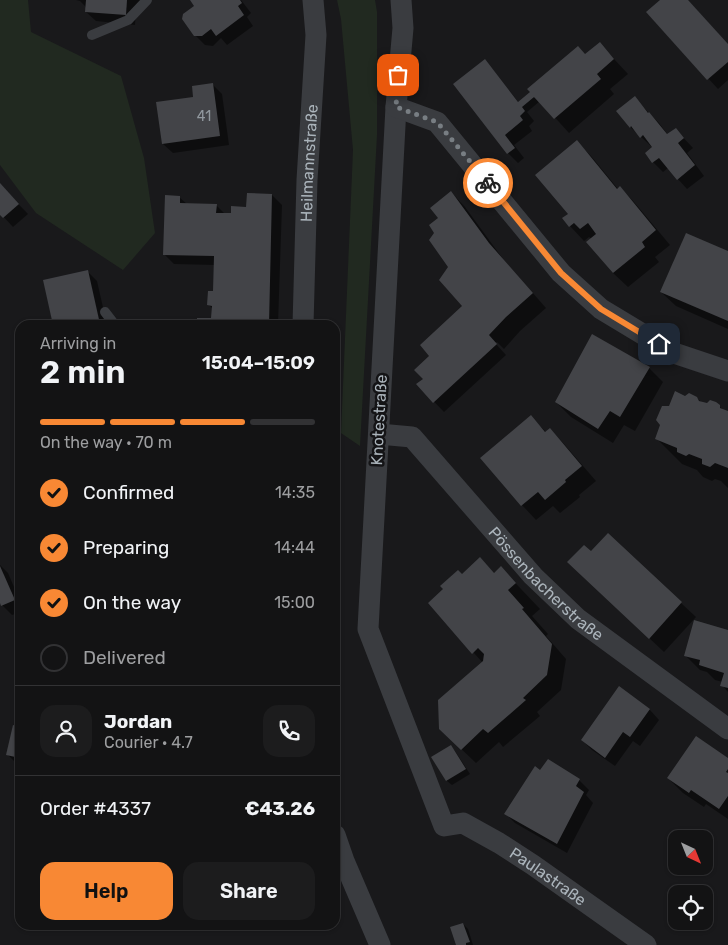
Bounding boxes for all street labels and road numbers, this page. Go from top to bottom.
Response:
street label: Heilmannstraße [296,103,321,222]
street label: Knotestraße [367,374,391,466]
street label: Pössenbacherstraße [485,523,607,644]
street label: Paulastraße [506,843,590,909]

